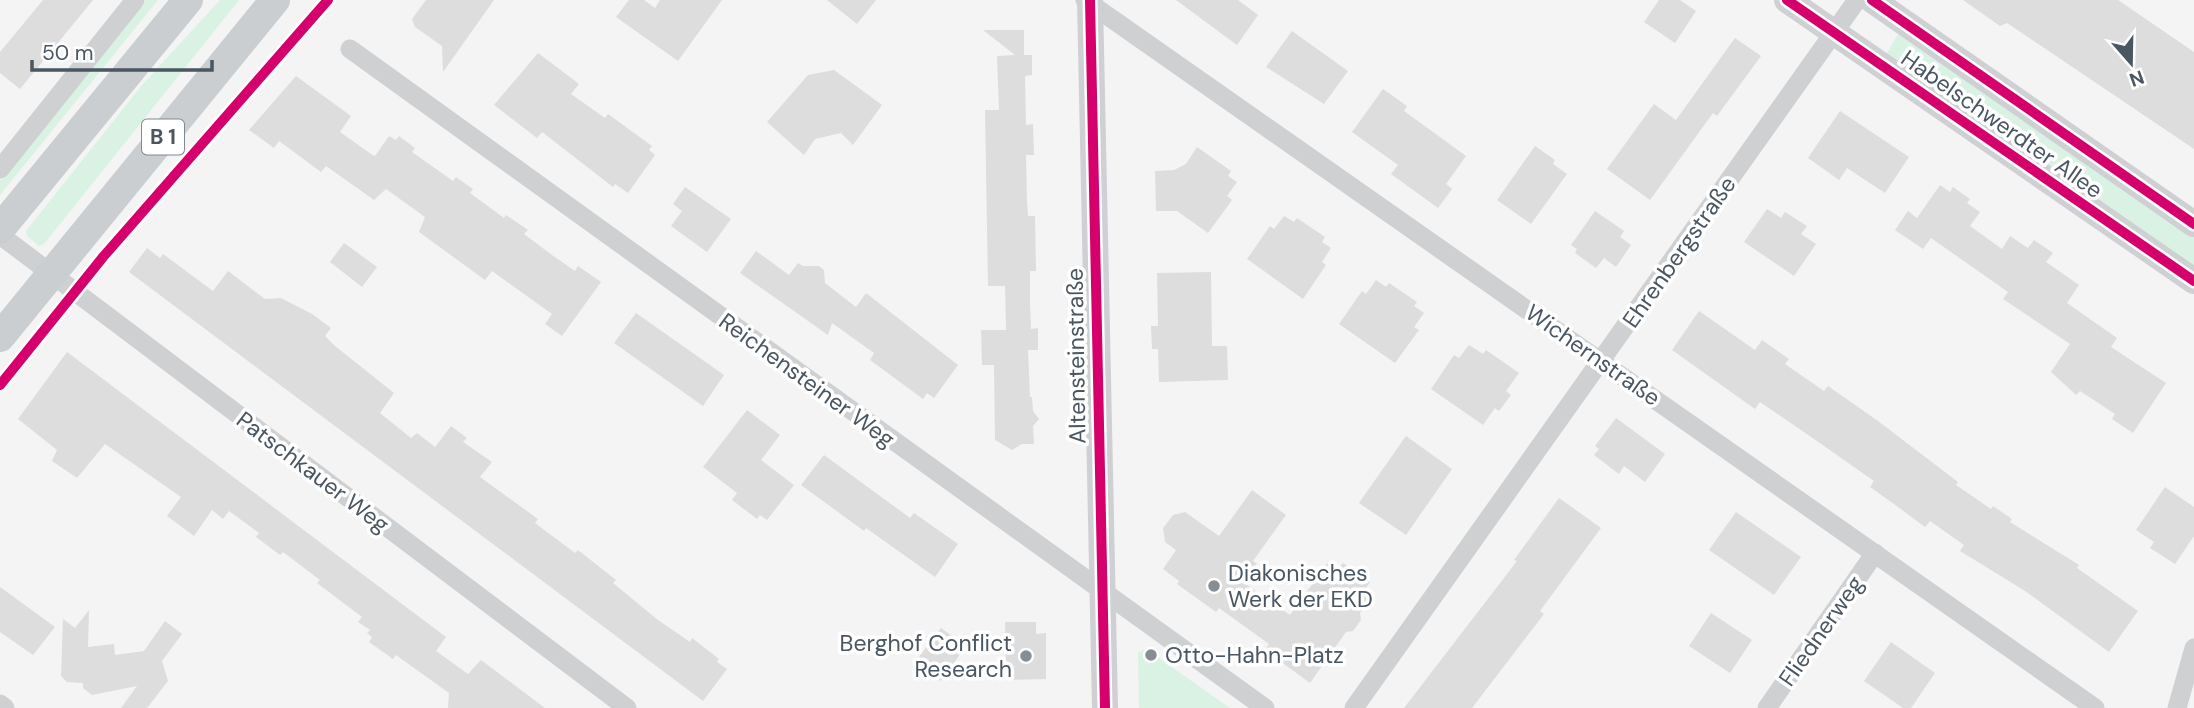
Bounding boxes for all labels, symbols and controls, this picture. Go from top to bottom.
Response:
scale bar [32,28,212,72]
north arrow [2096,28,2166,98]
text: 50 m [42,39,93,67]
street label: Habelschwerdter Allee [1895,43,2109,205]
text: N [2126,64,2147,93]
road number: B 1 [142,120,184,154]
street label: Ehrenbergstraße [1616,170,1742,334]
street label: Altensteinstraße [1059,268,1093,444]
street label: Wichernstraße [1520,297,1666,413]
street label: Reichensteiner Weg [713,306,901,454]
street label: Patschkauer Weg [231,405,396,539]
place label: Diakonisches Werk der EKD [1228,558,1373,614]
street label: Fliednerweg [1772,570,1870,692]
marker: Diakonisches Werk der EKD [1206,578,1222,594]
place label: Berghof Conflict Research [840,628,1012,684]
place label: Otto-Hahn-Platz [1165,640,1344,670]
marker: Otto-Hahn-Platz [1143,647,1159,663]
marker: Berghof Conflict Research [1018,648,1034,664]

